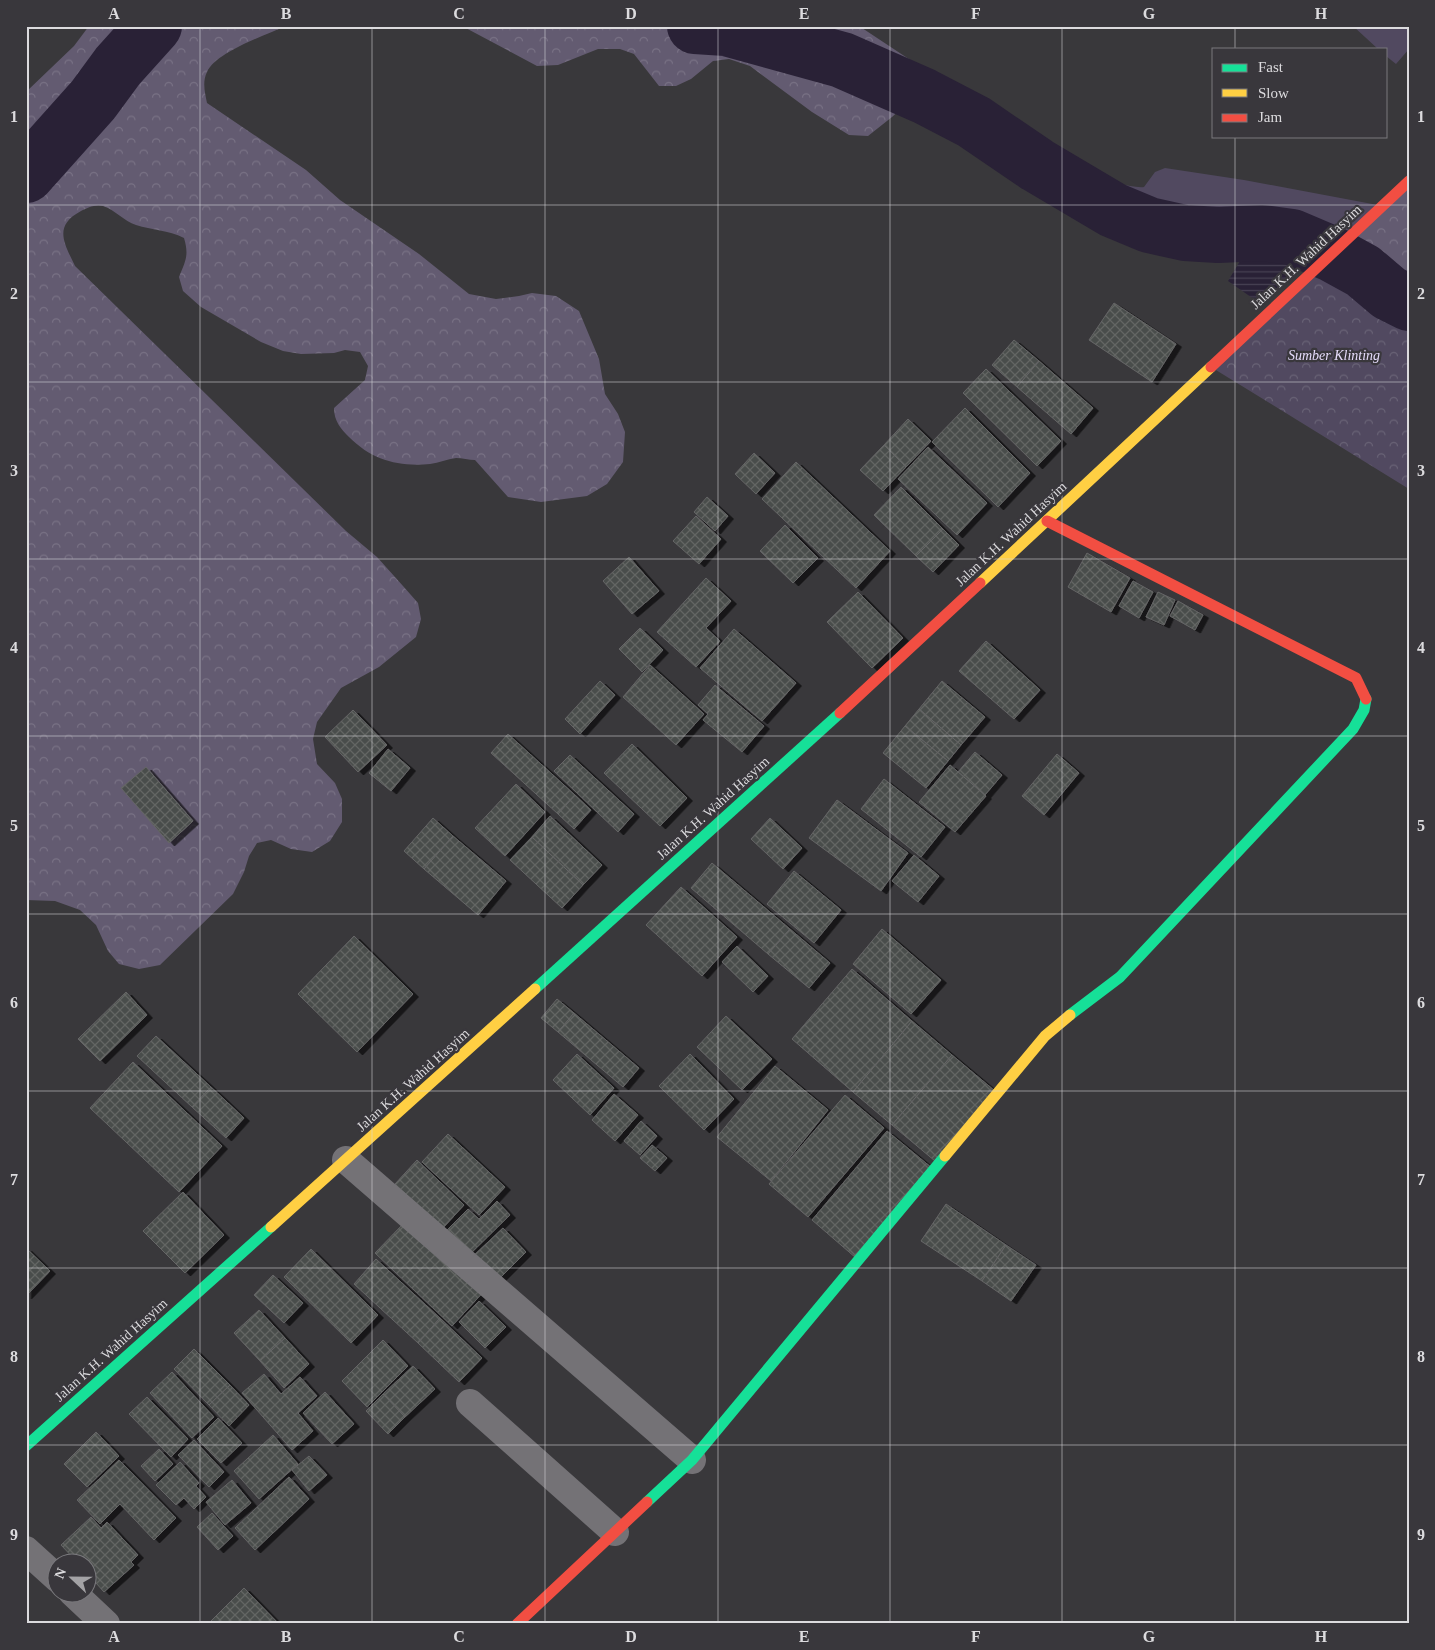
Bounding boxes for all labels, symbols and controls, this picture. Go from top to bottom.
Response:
text: A [108,5,120,22]
text: B [281,5,292,22]
text: C [453,5,465,22]
text: D [625,5,637,22]
text: E [799,5,809,22]
text: F [971,5,981,22]
text: G [1143,5,1156,22]
text: H [1315,5,1328,22]
legend [1212,48,1388,138]
text: Fast [1258,59,1284,75]
text: Slow [1258,85,1289,101]
text: 1 [10,108,18,125]
text: 1 [1417,108,1425,125]
text: Jam [1258,109,1282,125]
street label: Jalan K.H. Wahid Hasyim [1248,202,1365,312]
text: 2 [10,285,18,302]
text: 2 [1417,285,1425,302]
park label: Sumber Klinting [1288,348,1380,363]
text: 3 [10,462,18,479]
text: 3 [1417,462,1425,479]
street label: Jalan K.H. Wahid Hasyim [953,479,1070,589]
text: 4 [10,639,18,656]
text: 4 [1417,639,1425,656]
street label: Jalan K.H. Wahid Hasyim [654,754,772,862]
text: 5 [10,817,18,834]
text: 5 [1417,817,1425,834]
text: 6 [10,994,18,1011]
text: 6 [1417,994,1425,1011]
street label: Jalan K.H. Wahid Hasyim [354,1026,472,1134]
text: 7 [10,1171,18,1188]
text: 7 [1417,1171,1425,1188]
street label: Jalan K.H. Wahid Hasyim [52,1296,170,1404]
text: 8 [10,1348,18,1365]
text: 8 [1417,1348,1425,1365]
text: 9 [10,1526,18,1543]
text: 9 [1417,1526,1425,1543]
north arrow [48,1552,98,1602]
text: N [52,1566,69,1581]
text: A [108,1628,120,1645]
text: B [281,1628,292,1645]
text: C [453,1628,465,1645]
text: D [625,1628,637,1645]
text: E [799,1628,809,1645]
text: F [971,1628,981,1645]
text: G [1143,1628,1156,1645]
text: H [1315,1628,1328,1645]

